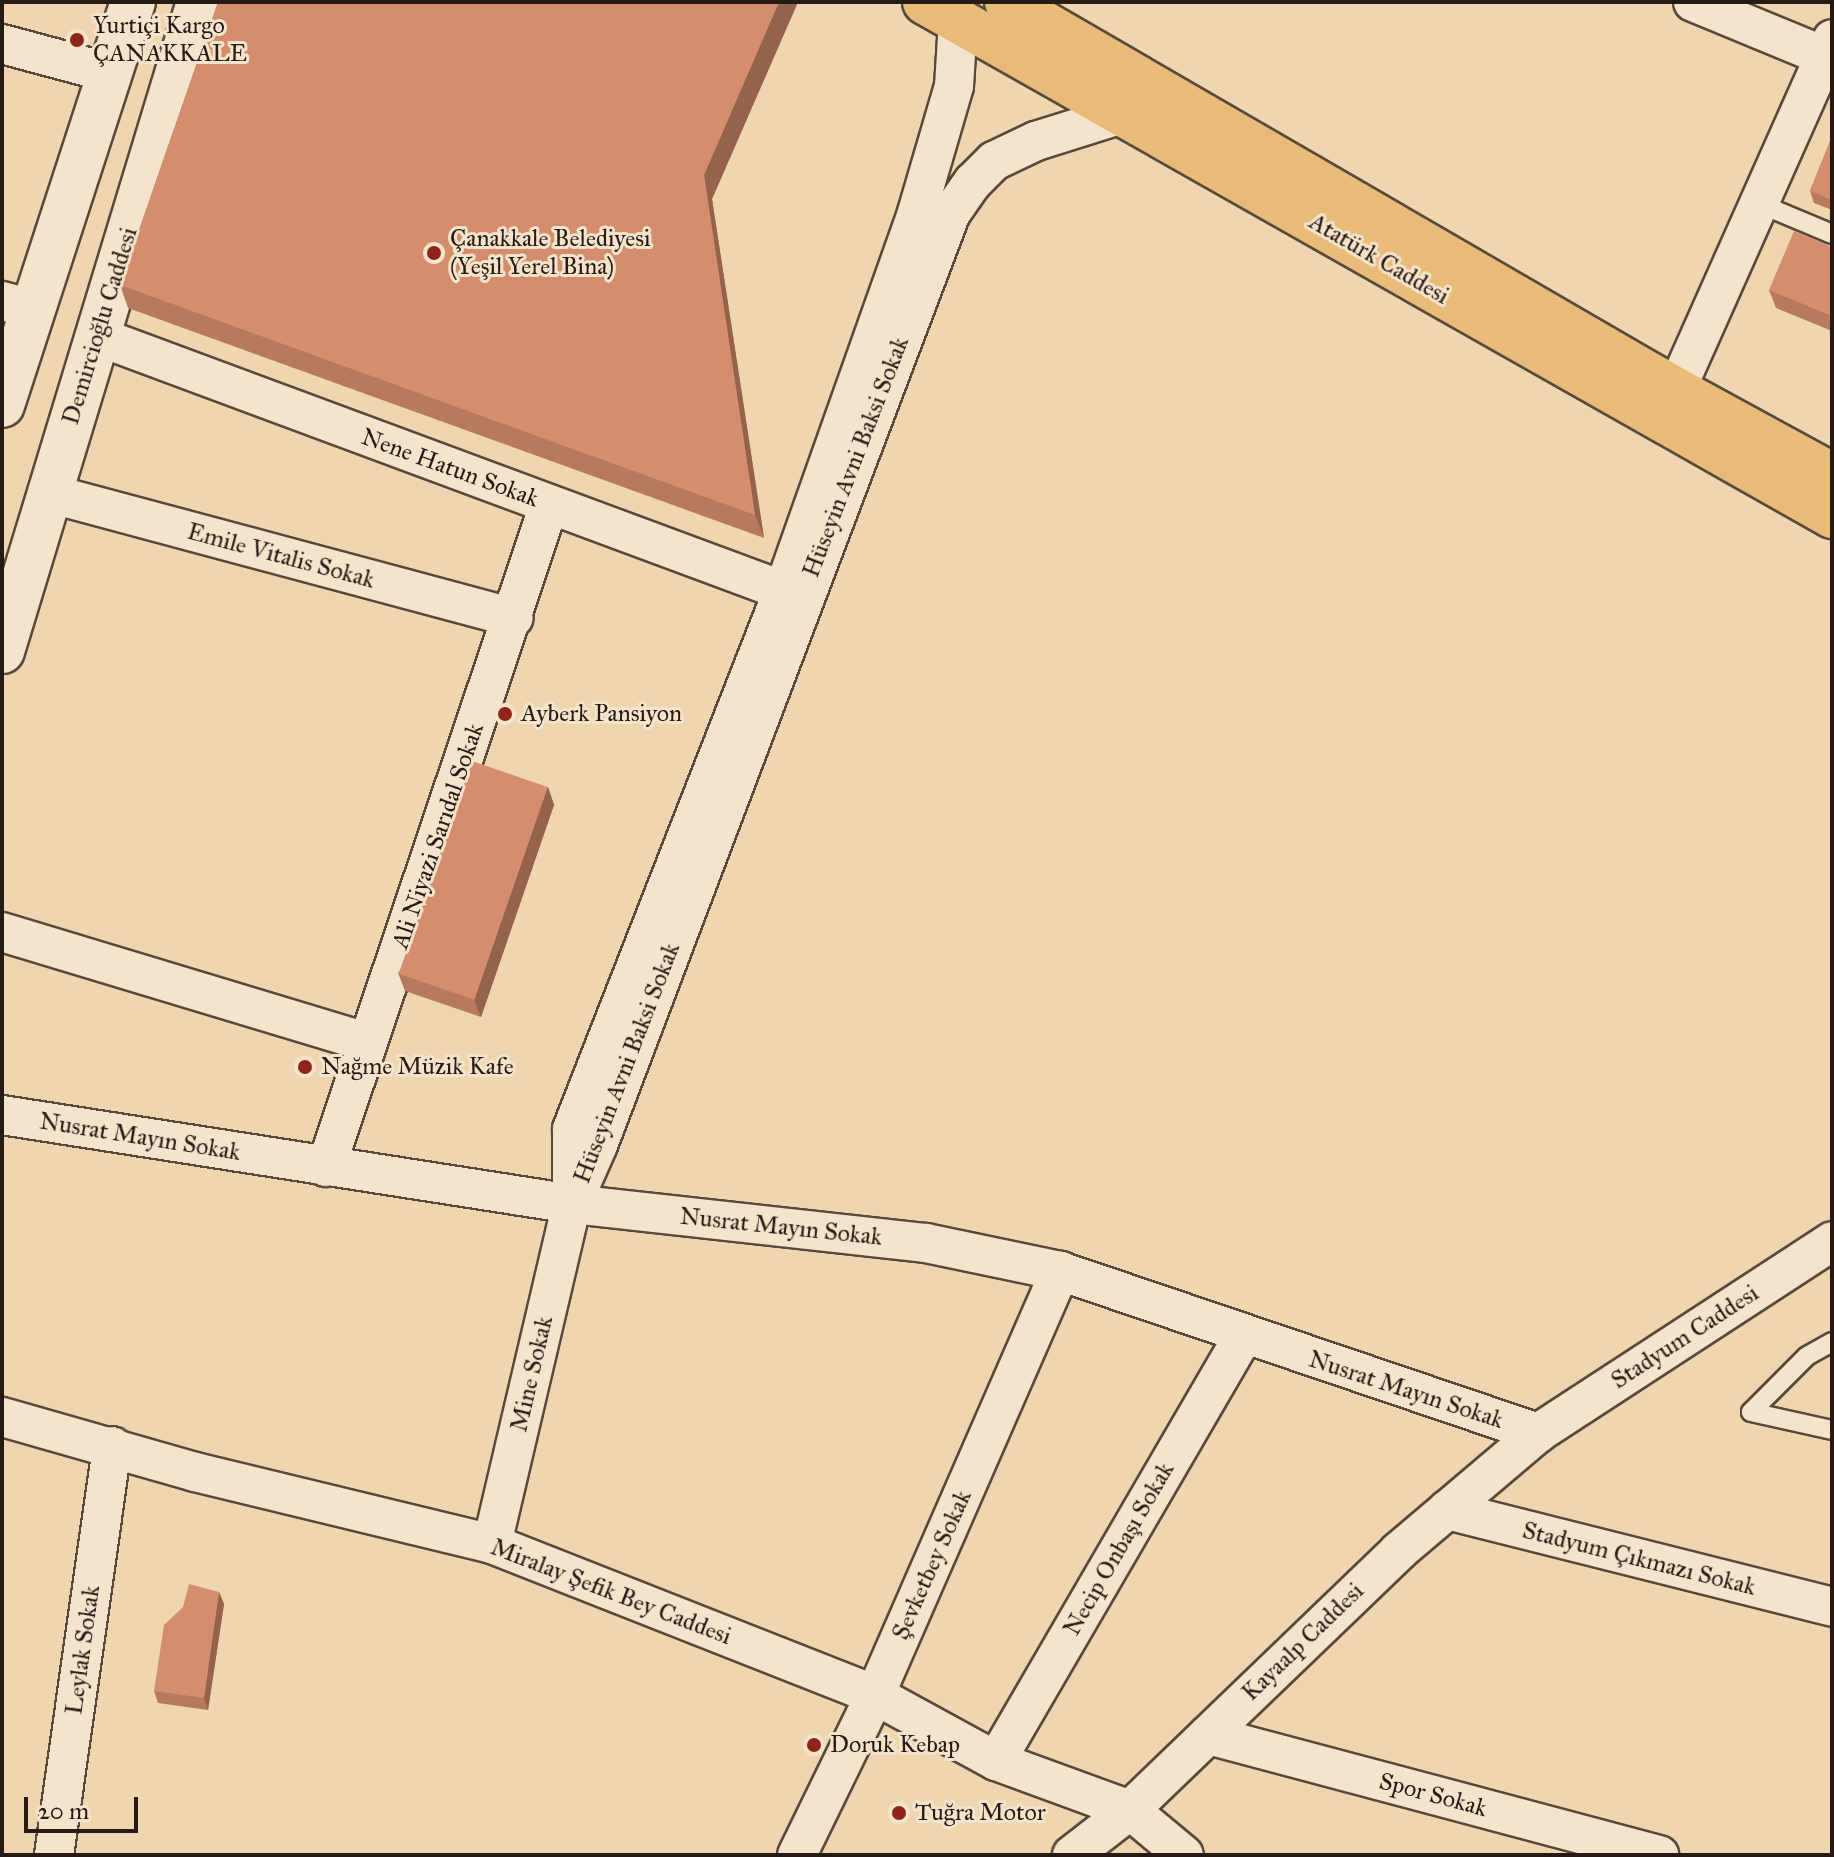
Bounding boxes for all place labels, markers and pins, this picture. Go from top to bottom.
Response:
place label: Yurtiçi Kargo ÇANAKKALE [93,12,247,68]
marker: Yurtiçi Kargo ÇANAKKALE [68,31,86,49]
place label: Çanakkale Belediyesi (Yeşil Yerel Bina) [450,225,650,281]
marker: Çanakkale Belediyesi (Yeşil Yerel Bina) [425,244,443,262]
place label: Ayberk Pansiyon [521,700,682,728]
marker: Ayberk Pansiyon [496,705,514,723]
place label: Nağme Müzik Kafe [321,1053,514,1081]
marker: Nağme Müzik Kafe [296,1058,314,1076]
place label: Doruk Kebap [830,1731,960,1759]
marker: Doruk Kebap [805,1736,823,1754]
place label: Tuğra Motor [915,1799,1046,1827]
marker: Tuğra Motor [890,1804,908,1822]

